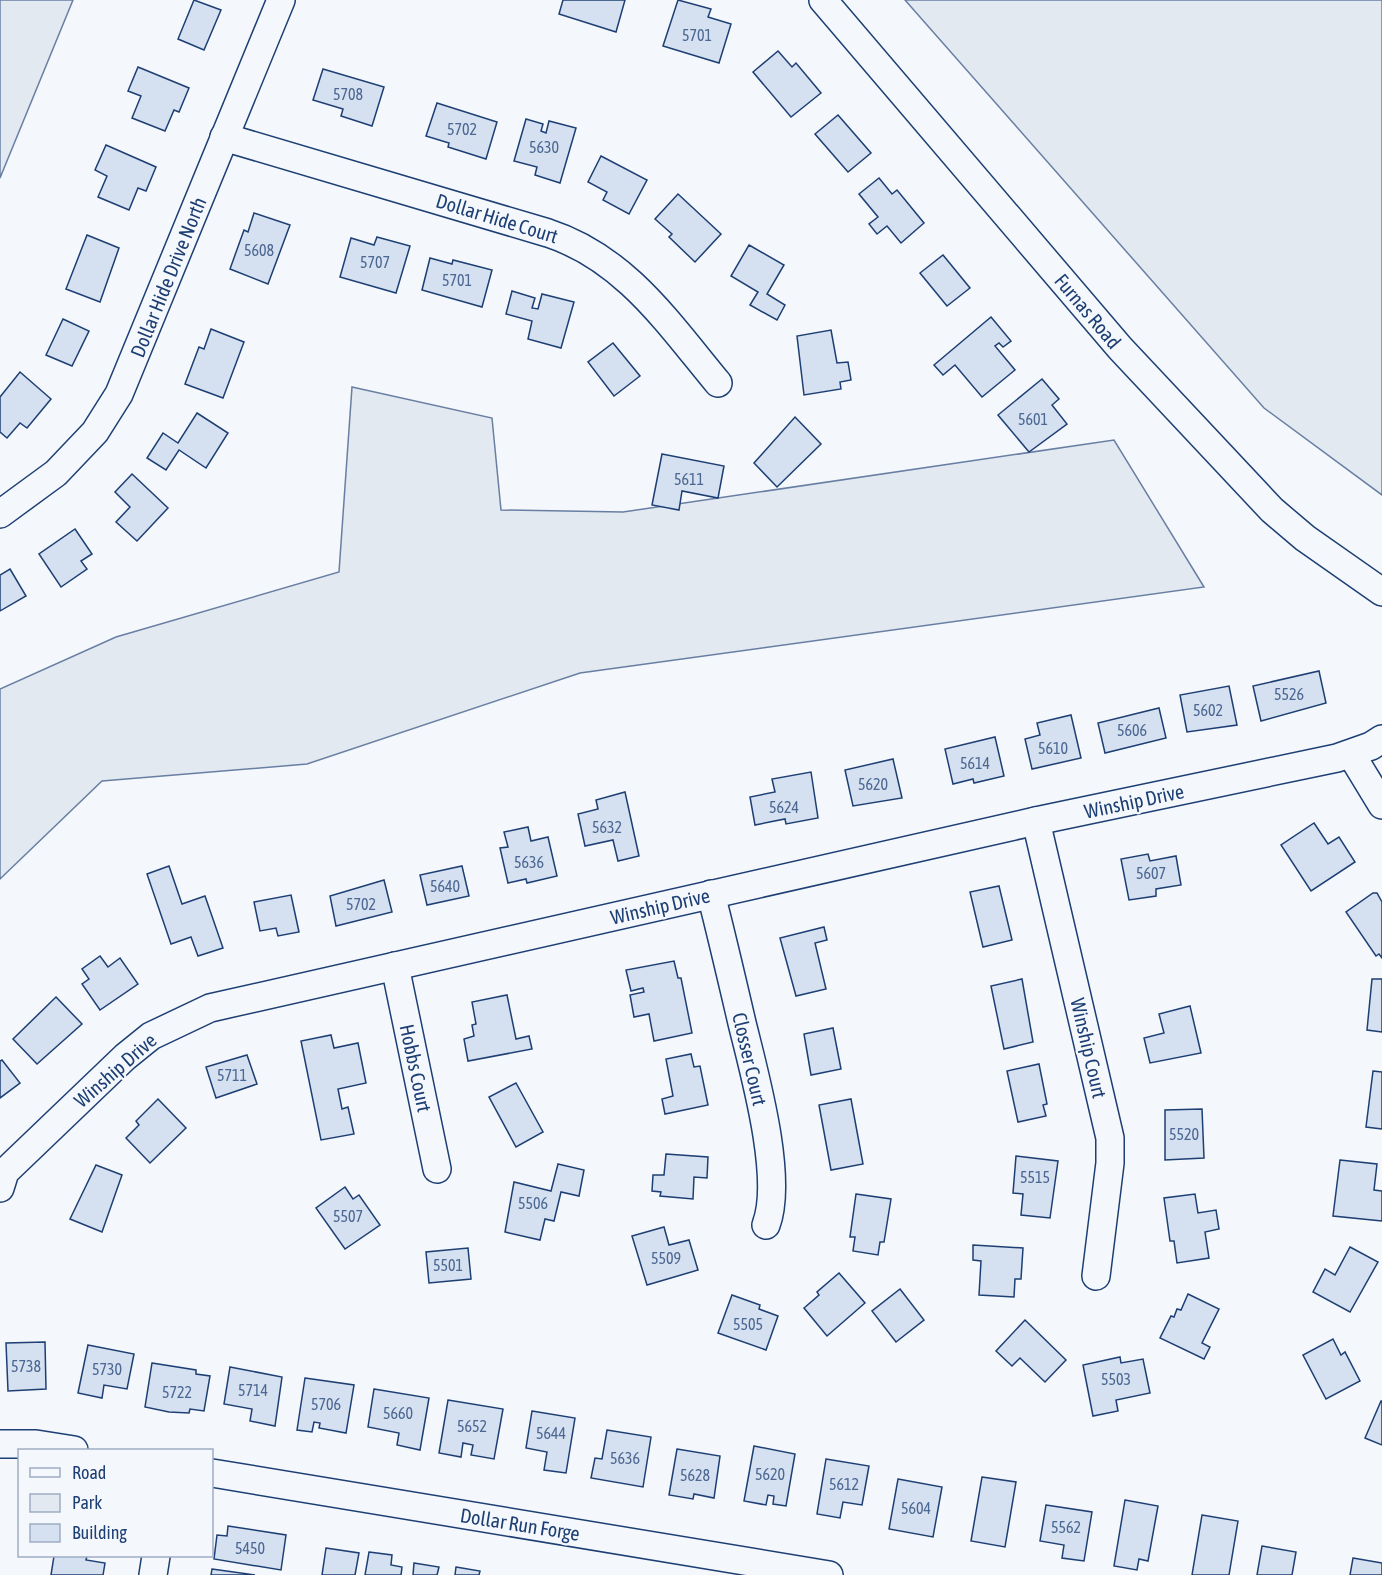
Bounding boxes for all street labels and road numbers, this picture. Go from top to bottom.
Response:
street label: Dollar Hide Court [433,189,561,248]
street label: Dollar Hide Drive North [125,194,211,360]
street label: Furnas Road [1050,269,1126,353]
street label: Winship Drive [1082,779,1186,823]
street label: Winship Drive [608,883,712,929]
street label: Winship Court [1066,996,1112,1100]
street label: Closser Court [728,1010,772,1108]
street label: Hobbs Court [395,1022,437,1114]
street label: Winship Drive [69,1028,161,1112]
street label: Dollar Run Forge [458,1503,582,1545]

